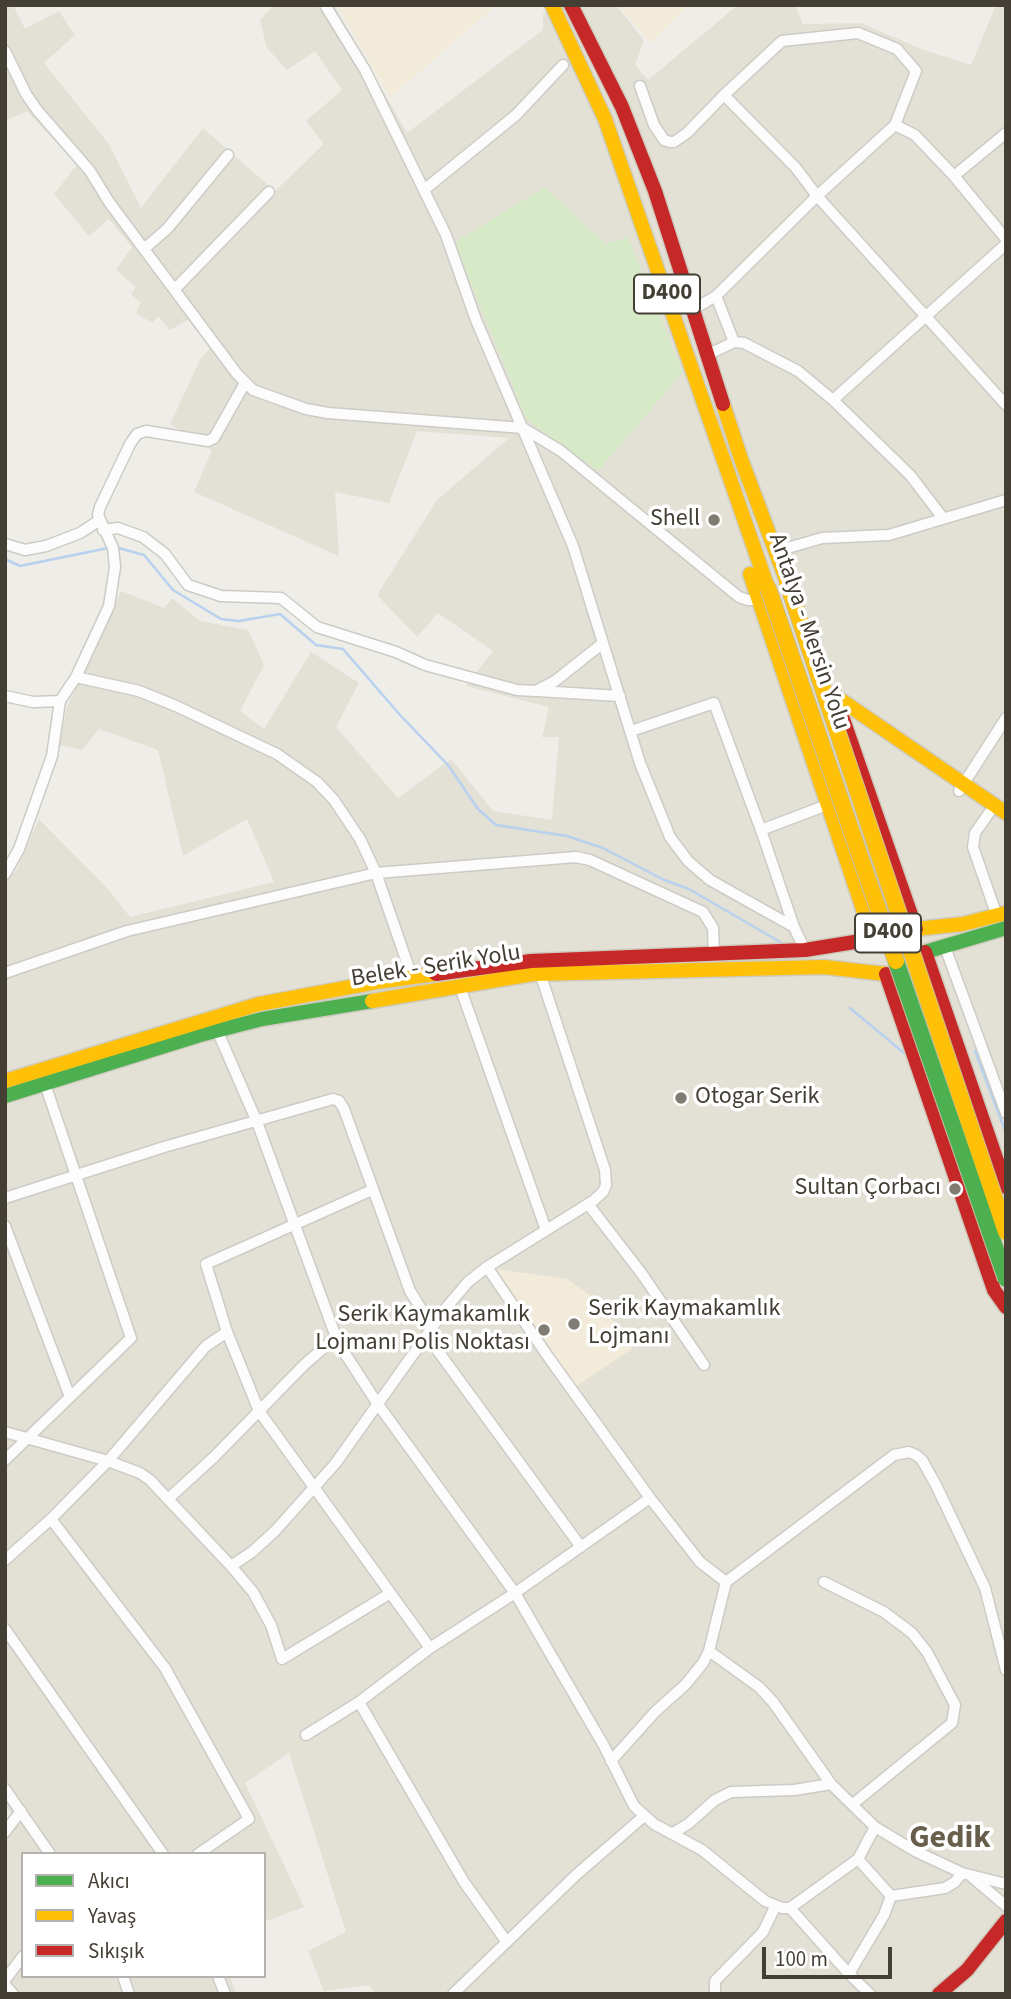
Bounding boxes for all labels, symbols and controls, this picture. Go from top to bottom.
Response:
road number: D400 [634,274,700,314]
place label: Shell [650,506,700,534]
marker: Shell [706,512,722,528]
street label: Antalya - Mersin Yolu [761,530,855,734]
road number: D400 [855,914,921,952]
street label: Belek - Serik Yolu [349,939,523,995]
place label: Otogar Serik [695,1084,819,1112]
marker: Otogar Serik [673,1090,689,1106]
place label: Sultan Çorbacı [794,1175,941,1203]
marker: Sultan Çorbacı [947,1181,963,1197]
place label: Serik Kaymakamlık Lojmanı [588,1296,780,1352]
place label: Serik Kaymakamlık Lojmanı Polis Noktası [315,1302,530,1358]
marker: Serik Kaymakamlık Lojmanı [566,1316,582,1332]
marker: Serik Kaymakamlık Lojmanı Polis Noktası [536,1322,552,1338]
district label: Gedik [909,1821,991,1859]
legend [21,1852,266,1978]
text: Akıcı [88,1866,130,1896]
text: Yavaş [88,1901,136,1931]
scale bar [766,1932,895,1976]
text: Sıkışık [88,1936,144,1966]
text: 100 m [775,1944,828,1974]

